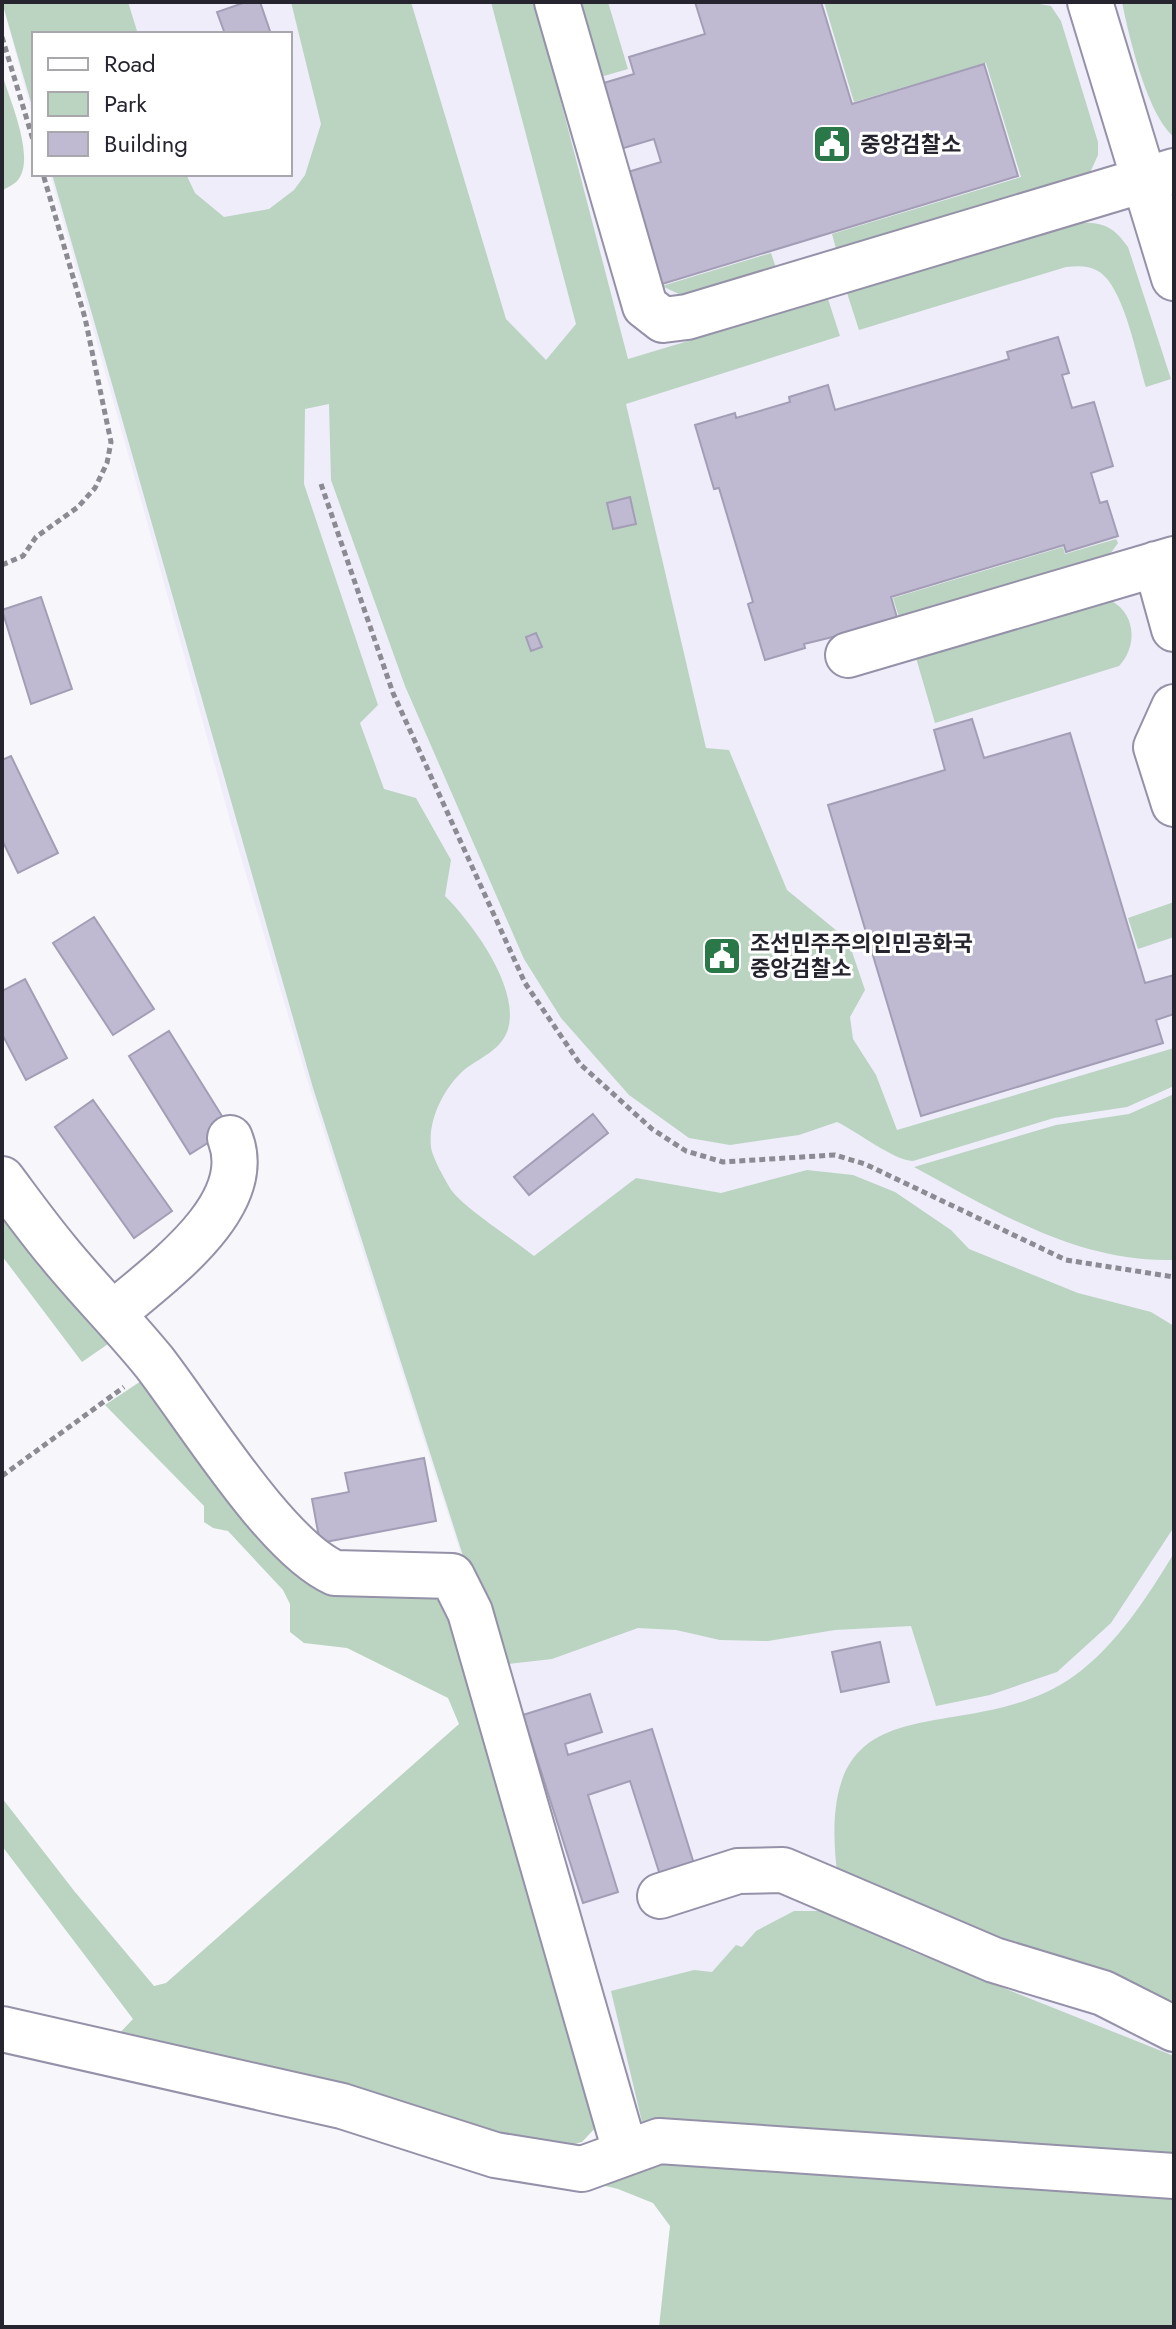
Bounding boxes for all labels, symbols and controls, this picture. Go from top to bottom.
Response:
legend [32,32,292,176]
text: Road [104,46,156,81]
text: Park [104,86,147,121]
public building icon: 중앙검찰소 [811,123,853,165]
text: Building [104,126,188,161]
place label: 중앙검찰소 [860,128,961,160]
place label: 조선민주주의인민공화국 중앙검찰소 [750,927,973,984]
public building icon: 조선민주주의인민공화국 중앙검찰소 [701,935,743,977]

